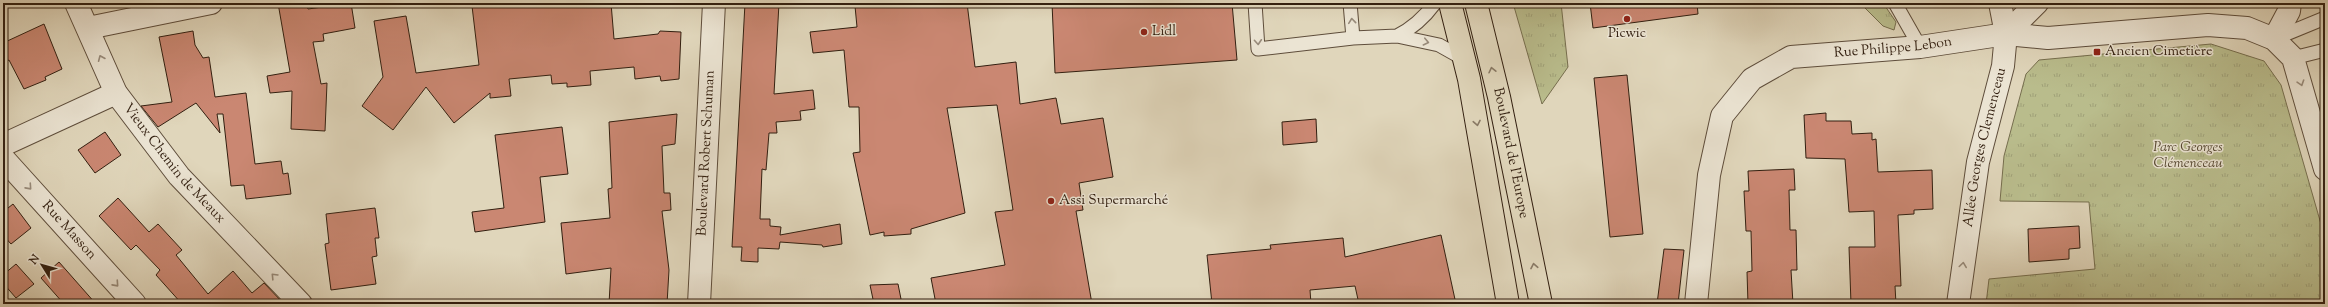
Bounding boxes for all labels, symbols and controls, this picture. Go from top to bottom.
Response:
marker: Picwic [1622,14,1632,24]
one-way arrow [1347,18,1356,24]
place label: Lidl [1152,22,1176,42]
place label: Picwic [1608,24,1646,44]
marker: Lidl [1139,27,1149,37]
street label: Rue Philippe Lebon [1833,32,1954,64]
one-way arrow [1423,38,1429,46]
one-way arrow [1253,39,1262,45]
place label: Ancien Cimetière [2105,42,2212,62]
marker: Ancien Cimetière [2092,47,2102,57]
one-way arrow [97,54,105,61]
street label: Allée Georges Clemenceau [1959,66,2012,229]
one-way arrow [1489,67,1497,73]
street label: Boulevard Robert Schuman [692,70,721,237]
one-way arrow [2296,79,2305,86]
street label: Boulevard de l'Europe [1487,86,1533,220]
street label: Vieux Chemin de Meaux [118,100,230,229]
one-way arrow [1473,120,1481,126]
park label: Parc Georges Clémenceau [2153,138,2223,174]
one-way arrow [24,182,32,190]
place label: Assi Supermarché [1059,191,1168,211]
marker: Assi Supermarché [1046,196,1056,206]
street label: Rue Masson [37,197,101,265]
north arrow [22,245,62,285]
text: N [25,251,44,269]
one-way arrow [1958,262,1967,268]
one-way arrow [1530,263,1539,269]
one-way arrow [271,273,278,281]
one-way arrow [112,279,119,286]

